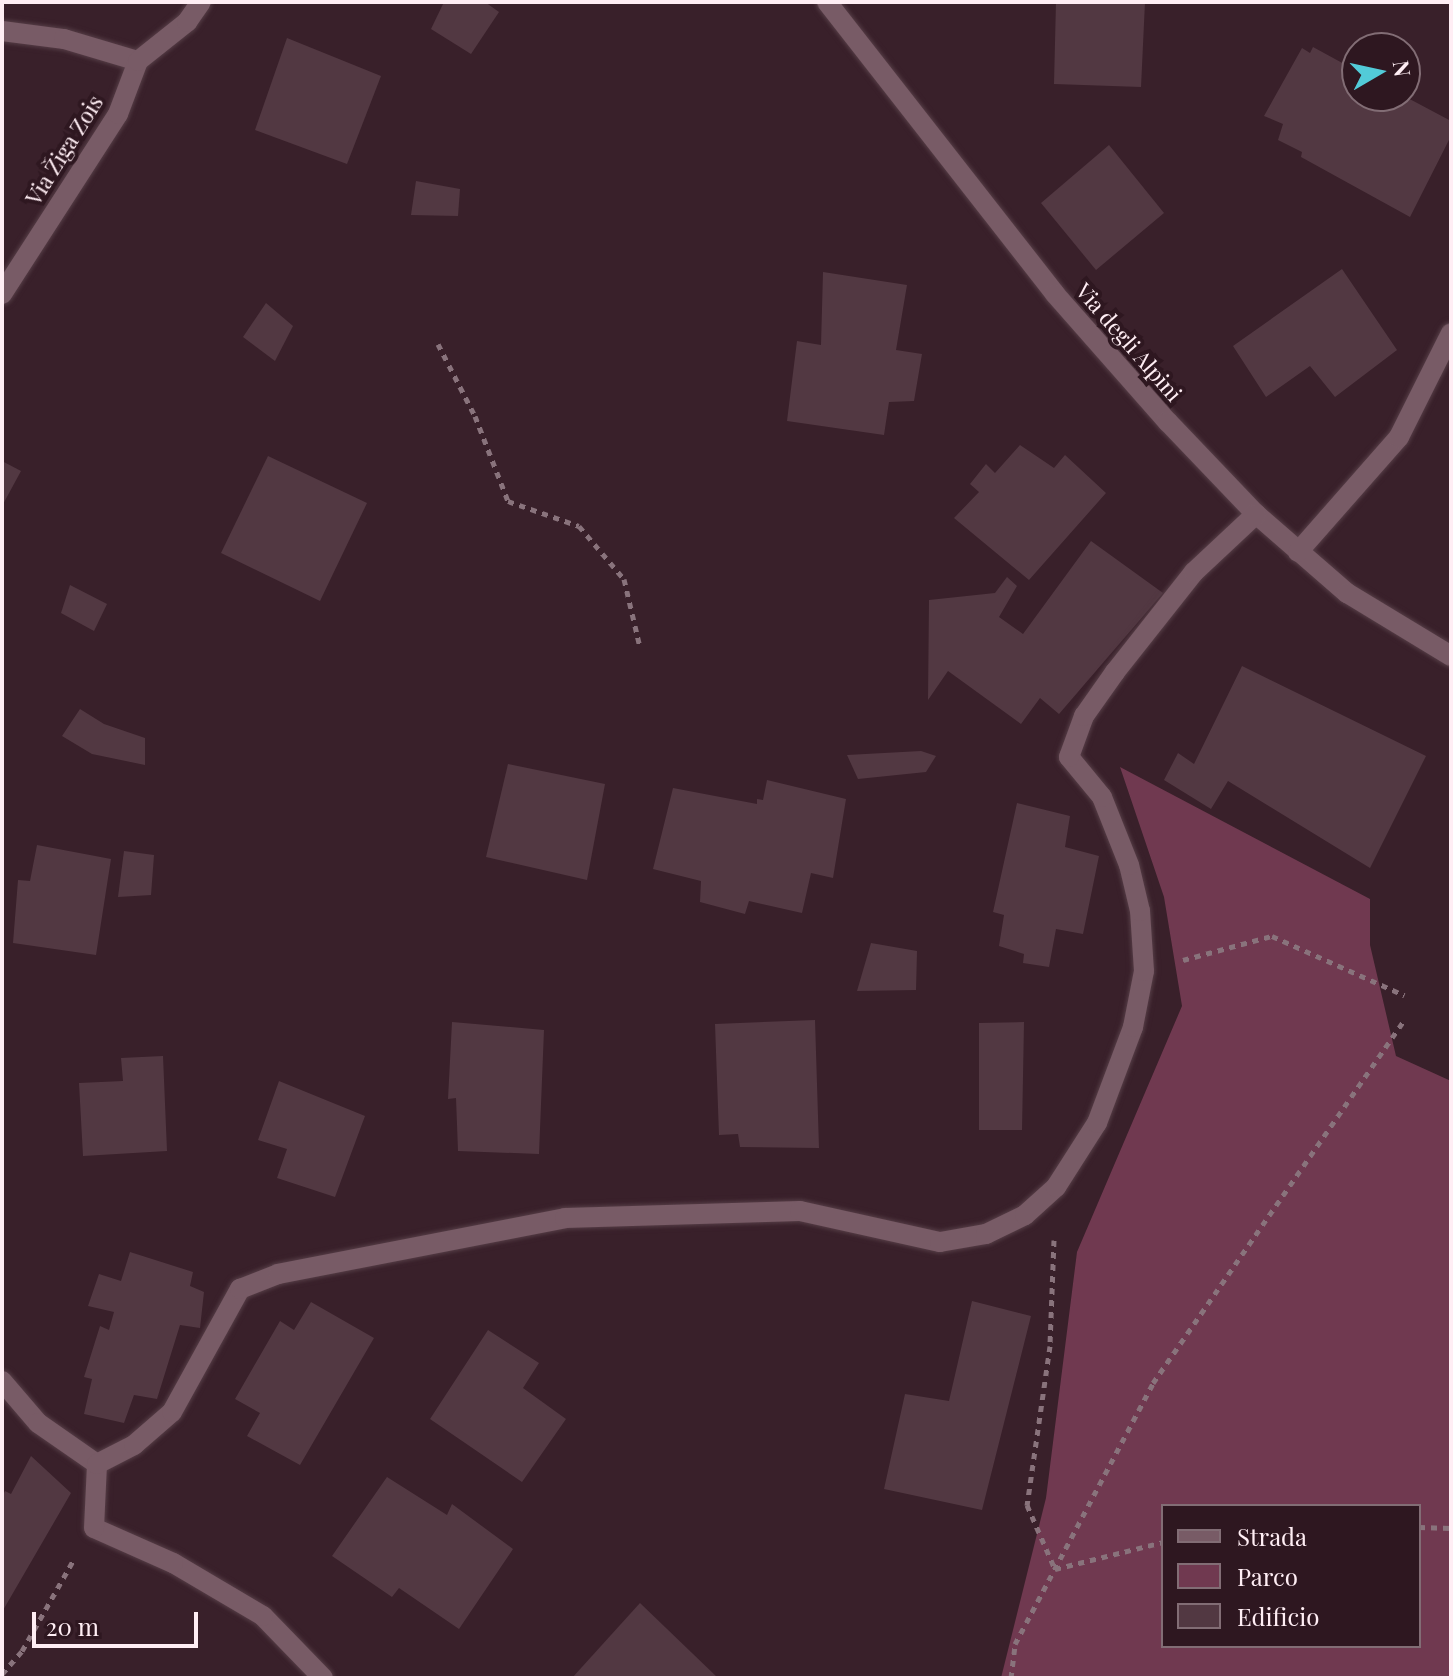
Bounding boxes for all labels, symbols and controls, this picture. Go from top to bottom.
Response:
north arrow [1341,32,1421,112]
text: N [1387,58,1419,79]
street label: Via Žiga Zois [20,90,108,210]
street label: Via degli Alpini [1070,277,1188,407]
legend [1161,1504,1421,1648]
text: Strada [1237,1520,1307,1552]
text: Parco [1237,1560,1298,1592]
scale bar [36,1596,202,1646]
text: Edificio [1237,1600,1319,1632]
text: 20 m [46,1610,99,1642]

